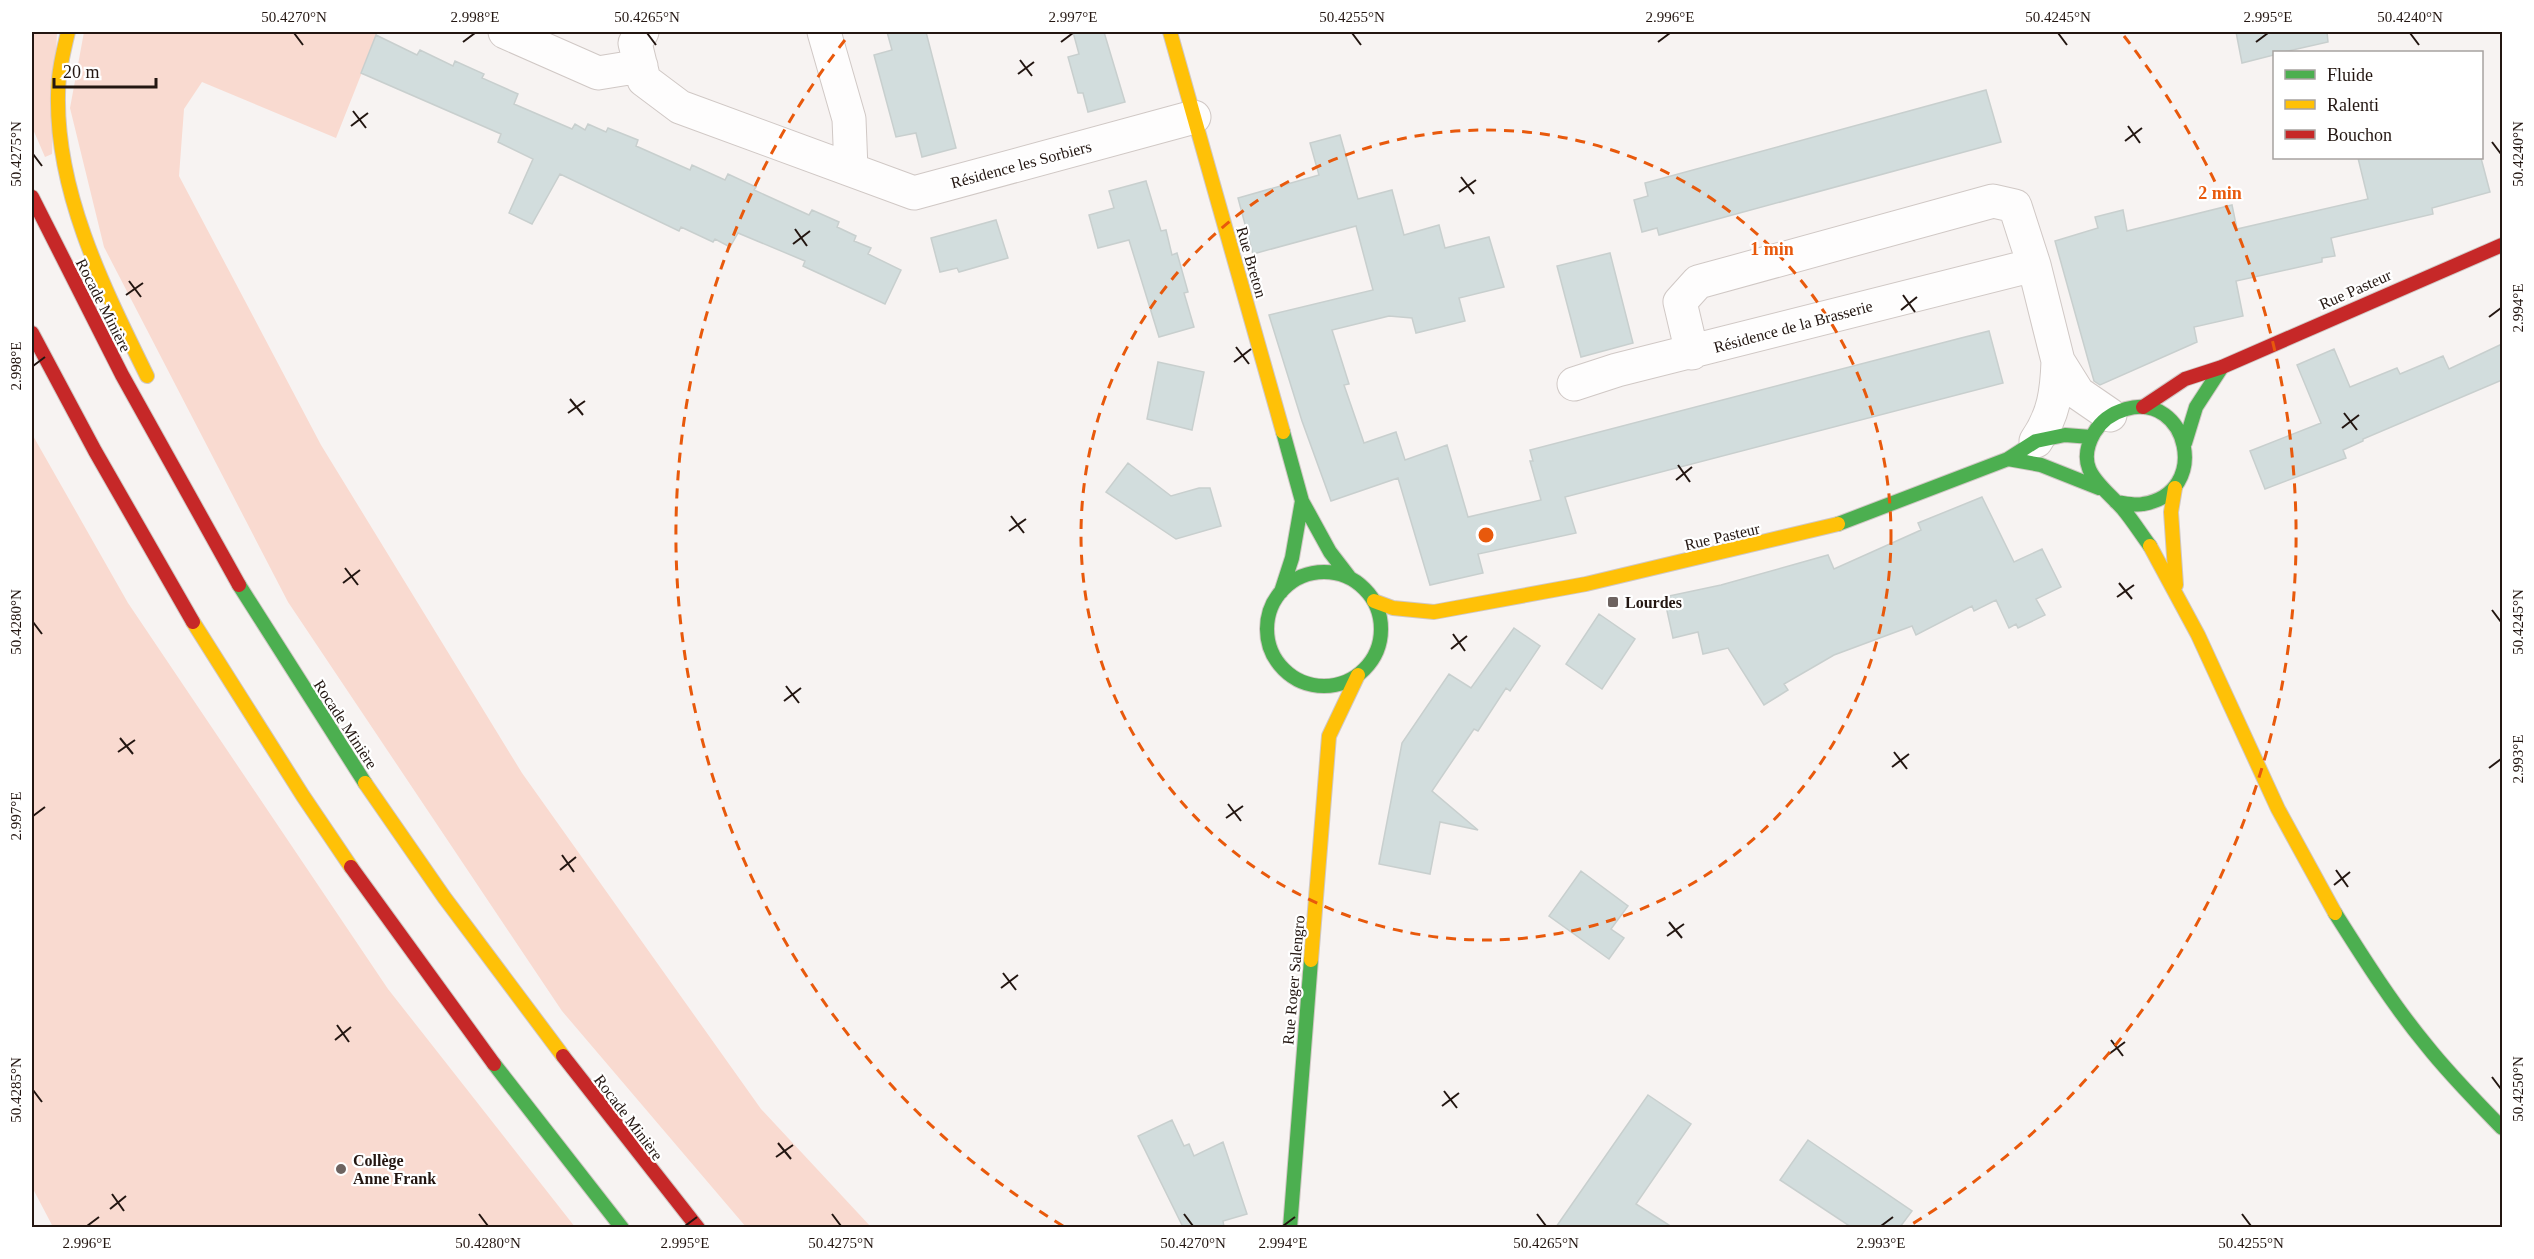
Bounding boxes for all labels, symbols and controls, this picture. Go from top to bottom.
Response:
text: 50.4270°N [261,9,327,25]
text: 2.998°E [451,9,499,25]
text: 50.4265°N [614,9,680,25]
text: 2.997°E [1049,9,1097,25]
text: 50.4255°N [1319,9,1385,25]
text: 2.996°E [1646,9,1694,25]
text: 50.4245°N [2025,9,2091,25]
text: 2.995°E [2244,9,2292,25]
text: 50.4240°N [2377,9,2443,25]
scale bar [54,51,156,89]
legend [2273,51,2483,159]
text: 20 m [63,62,100,82]
text: Fluide [2327,65,2373,85]
text: Ralenti [2327,95,2379,115]
text: 50.4275°N [8,121,24,187]
text: 50.4240°N [2510,121,2526,187]
text: Bouchon [2327,125,2392,145]
street label: Résidence les Sorbiers [949,138,1093,191]
text: 2 min [2198,183,2242,203]
street label: Rue Breton [1233,225,1270,300]
text: 1 min [1750,239,1794,259]
street label: Rocade Minière [73,256,134,355]
street label: Rue Pasteur [2317,266,2394,313]
text: 2.994°E [2510,284,2526,332]
street label: Résidence de la Brasserie [1712,297,1875,356]
text: 2.998°E [8,342,24,390]
street label: Rue Pasteur [1683,519,1762,553]
centre of rings [1476,525,1496,545]
text: 50.4280°N [8,589,24,655]
text: 50.4245°N [2510,589,2526,655]
place label: Lourdes [1625,594,1682,611]
marker: Lourdes [1606,595,1620,609]
street label: Rocade Minière [311,677,381,772]
text: 2.993°E [2510,735,2526,783]
text: 2.997°E [8,792,24,840]
street label: Rue Roger Salengro [1279,915,1309,1045]
text: 50.4250°N [2510,1056,2526,1122]
text: 50.4285°N [8,1057,24,1123]
street label: Rocade Minière [591,1071,666,1163]
place label: Collège Anne Frank [353,1152,436,1187]
marker: Collège Anne Frank [334,1162,348,1176]
text: 2.996°E [63,1235,111,1251]
text: 50.4280°N [455,1235,521,1251]
text: 2.995°E [661,1235,709,1251]
text: 50.4275°N [808,1235,874,1251]
text: 50.4270°N [1160,1235,1226,1251]
text: 2.994°E [1259,1235,1307,1251]
text: 50.4265°N [1513,1235,1579,1251]
text: 2.993°E [1857,1235,1905,1251]
text: 50.4255°N [2218,1235,2284,1251]

